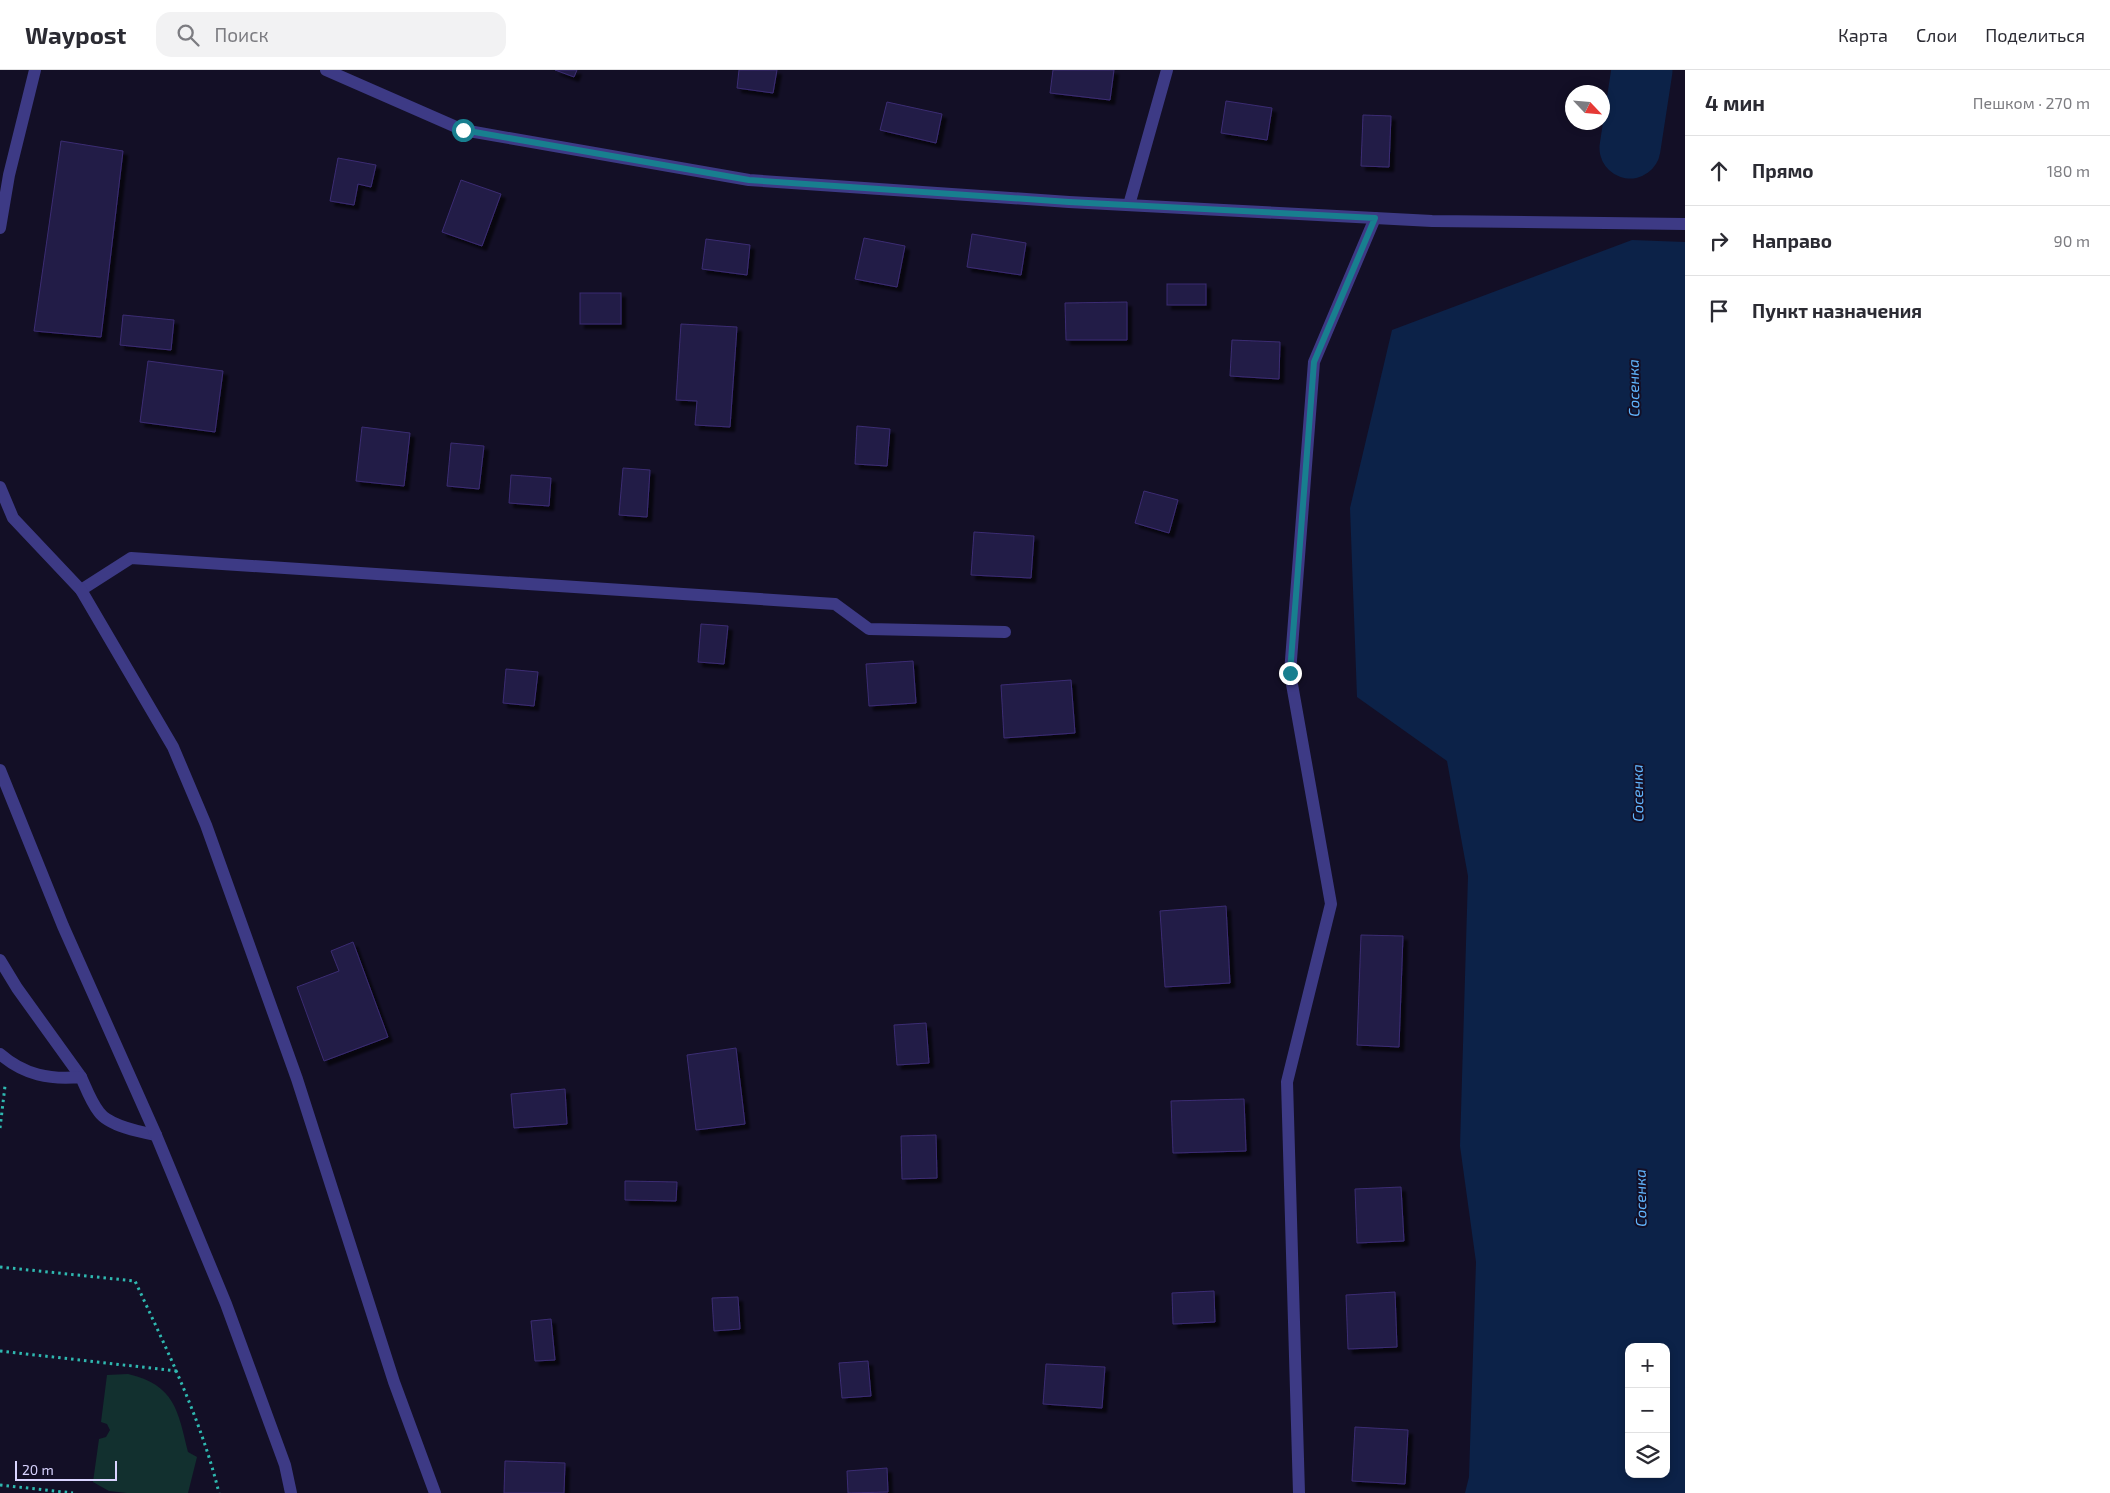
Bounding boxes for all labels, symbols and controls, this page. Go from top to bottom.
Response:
search box [156,12,506,57]
text: Waypost [25,20,126,49]
icon: search [174,21,202,49]
text: Поиск [214,23,269,46]
text: Карта [1838,24,1888,46]
text: Слои [1916,24,1957,46]
text: Поделиться [1985,24,2085,46]
north arrow [1565,85,1610,130]
text: 4 мин [1705,90,1765,115]
text: Пешком · 270 m [1973,93,2090,112]
route start [452,119,475,142]
icon: ahead [1705,157,1733,185]
text: Прямо [1752,159,1814,182]
text: 180 m [2047,161,2090,180]
icon: right [1705,227,1733,255]
text: Направо [1752,229,1832,252]
text: 90 m [2054,231,2090,250]
icon: arrive [1705,297,1733,325]
text: Пункт назначения [1752,299,1922,322]
water label: Сосенка [1623,359,1643,417]
route end [1279,662,1302,685]
water label: Сосенка [1627,764,1647,822]
water label: Сосенка [1630,1169,1650,1227]
map controls [1625,1343,1670,1478]
button: + [1625,1343,1670,1388]
button: − [1625,1388,1670,1433]
button: layers [1625,1433,1670,1478]
scale bar [15,1458,118,1481]
text: 20 m [22,1461,54,1478]

